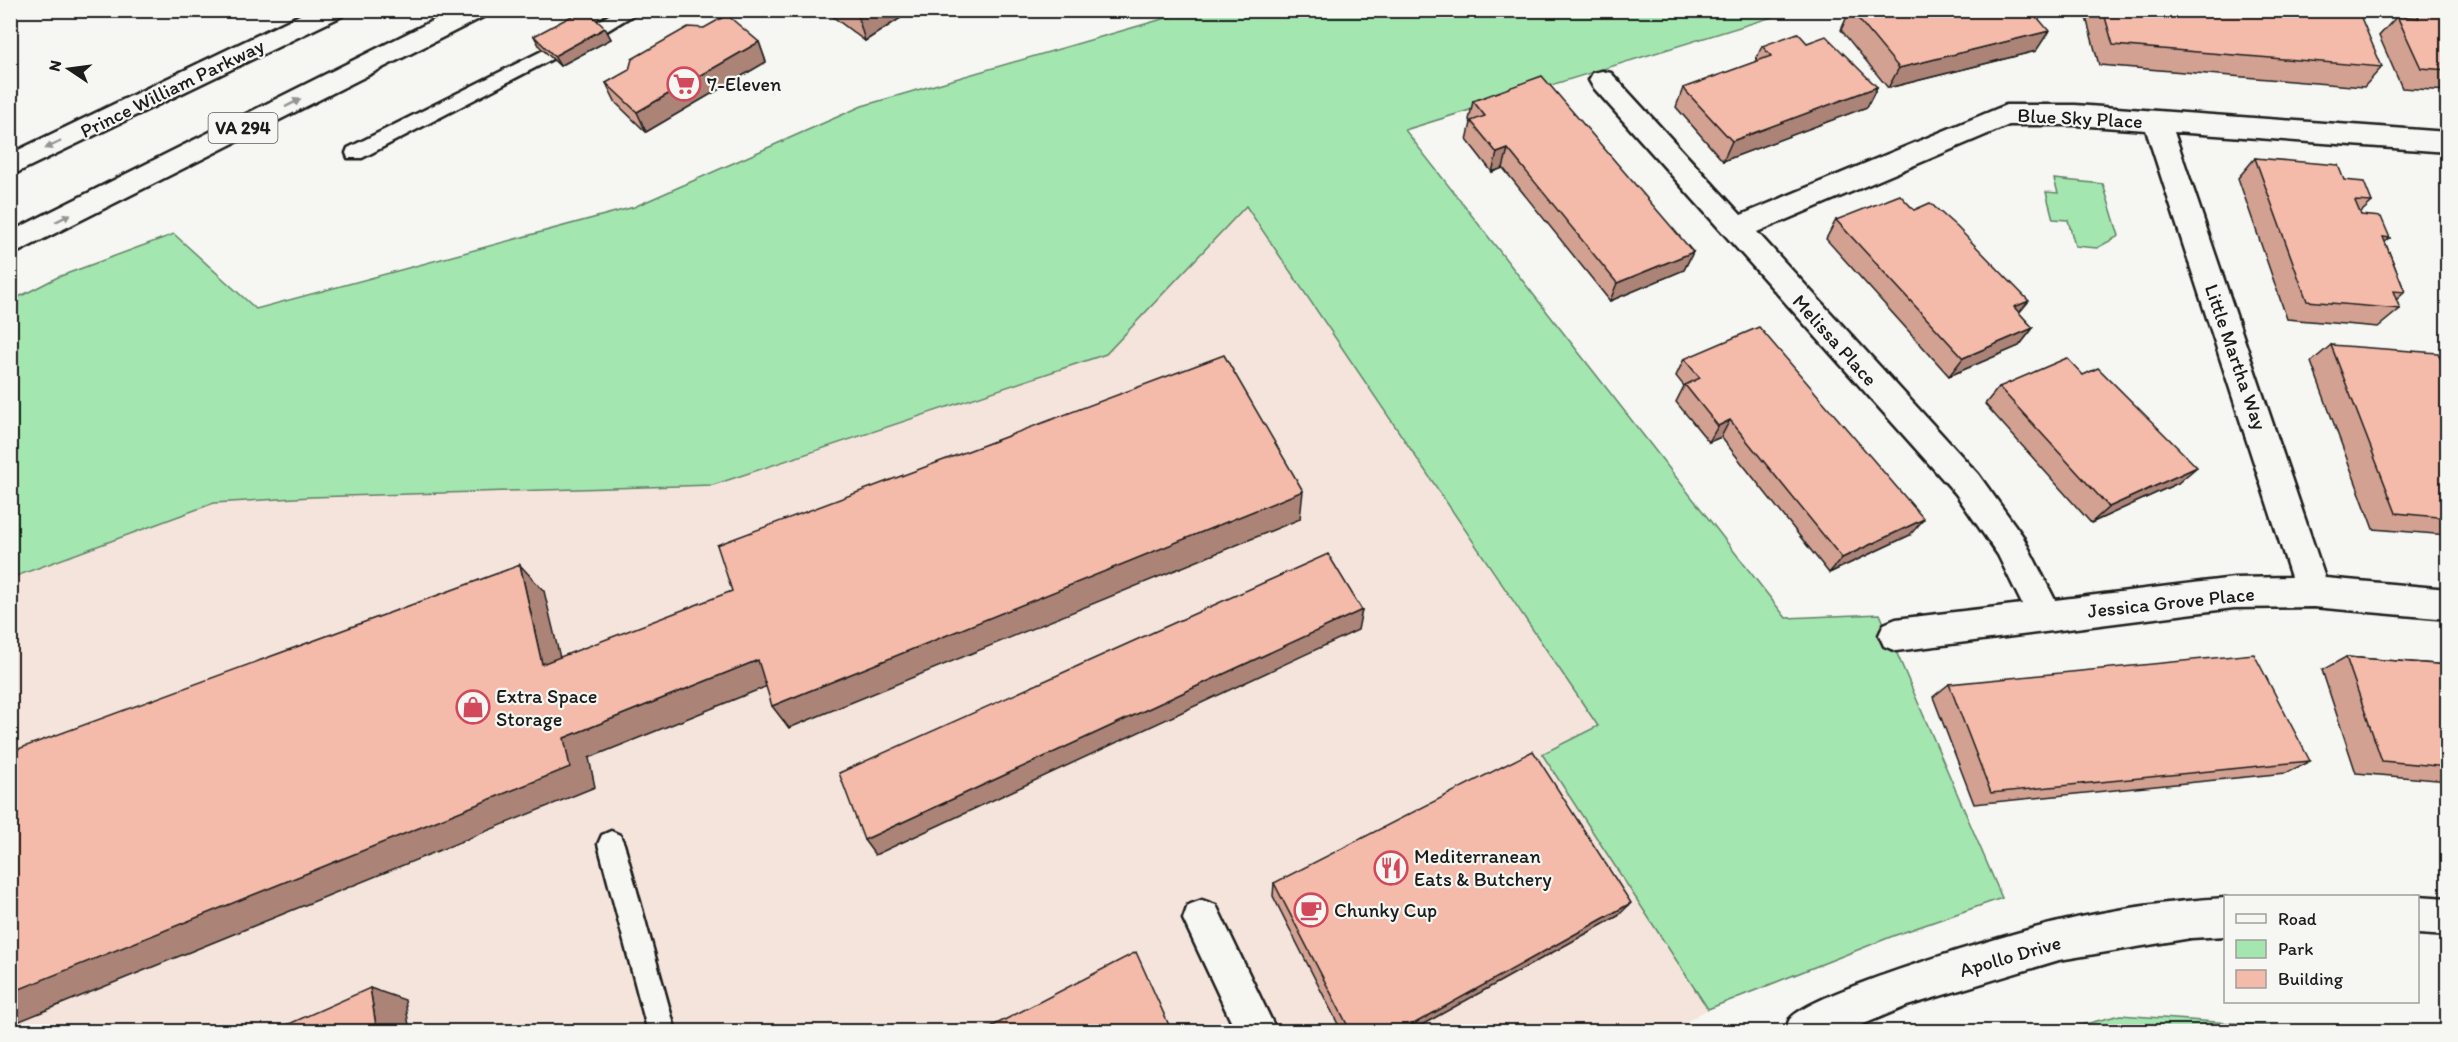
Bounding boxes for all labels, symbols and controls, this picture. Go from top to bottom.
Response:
street label: Prince William Parkway [76,33,268,143]
north arrow [39,39,99,99]
text: N [44,58,65,73]
supermarket icon: 7-Eleven [666,66,702,102]
place label: 7-Eleven [707,72,781,96]
one-way arrow [285,98,302,107]
street label: Blue Sky Place [2017,103,2143,133]
road number: VA 294 [208,113,278,143]
one-way arrow [45,140,62,149]
one-way arrow [54,214,71,223]
street label: Little Martha Way [2200,281,2272,434]
street label: Melissa Place [1788,289,1882,391]
street label: Jessica Grove Place [2086,581,2256,623]
place label: Extra Space Storage [496,684,597,731]
shop icon: Extra Space Storage [455,689,491,725]
place label: Mediterranean Eats & Butchery [1414,844,1552,891]
restaurant icon: Mediterranean Eats & Butchery [1373,850,1409,886]
cafe icon: Chunky Cup [1293,892,1329,928]
legend [2224,895,2419,1003]
place label: Chunky Cup [1334,898,1437,922]
text: Road [2278,908,2317,930]
street label: Apollo Drive [1956,930,2064,982]
text: Park [2278,938,2313,960]
text: Building [2278,968,2344,990]

